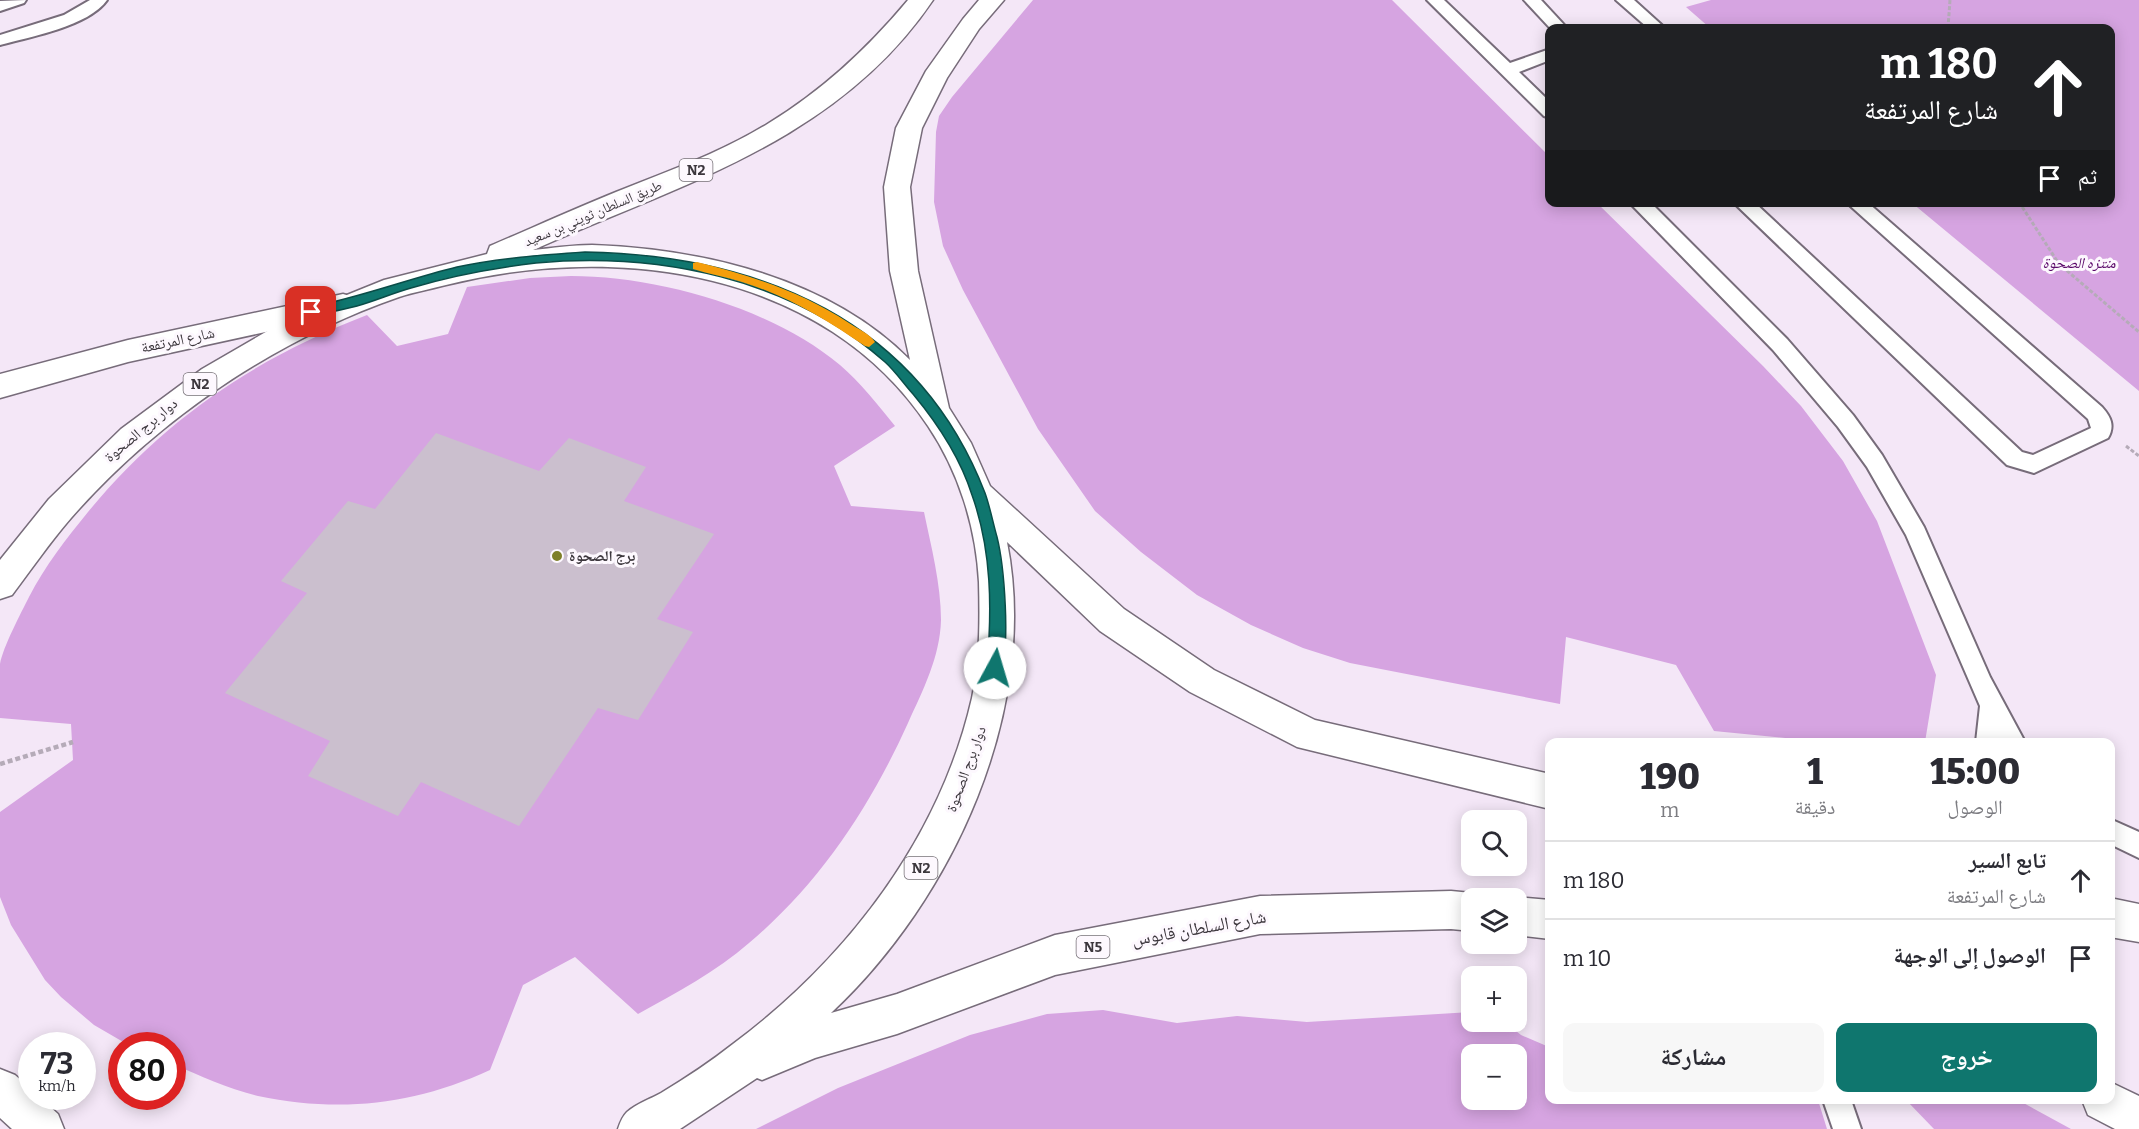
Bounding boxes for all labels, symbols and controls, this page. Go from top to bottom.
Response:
text: 180 m [1880,39,1998,89]
icon: ahead [2019,48,2097,126]
text: شارع المرتفعة [1864,94,1998,126]
road number: N2 [680,159,712,181]
icon: arrive [2033,162,2066,195]
text: ثم [2078,163,2097,190]
street label: طريق السلطان ثويني بن سعيد [522,177,666,253]
park label: منتزه الصحوة [2042,254,2116,272]
pin [285,286,336,337]
icon: arrive [294,295,327,328]
street label: شارع المرتفعة [140,323,217,358]
road number: N2 [184,373,216,395]
street label: دوار برج الصحوة [101,394,182,467]
place label: برج الصحوة [569,547,635,565]
marker: برج الصحوة [550,549,564,563]
position arrow [963,636,1027,700]
street label: دوار برج الصحوة [942,724,991,815]
text: 1 [1807,750,1823,794]
text: 15:00 [1930,750,2020,794]
text: 190 [1640,755,1700,799]
text: دقيقة [1795,795,1835,819]
text: الوصول [1947,795,2003,819]
text: m [1660,798,1679,822]
map controls [1461,810,1527,1110]
button: search [1461,810,1527,876]
text: تابع السير [1969,847,2046,874]
road number: N2 [904,857,938,879]
icon: ahead [2064,864,2097,897]
text: 180 m [1563,867,1625,894]
text: شارع المرتفعة [1947,884,2046,908]
button: layers [1461,888,1527,954]
street label: شارع السلطان قابوس [1130,905,1268,951]
road number: N5 [1076,936,1110,958]
text: الوصول إلى الوجهة [1893,942,2046,969]
icon: arrive [2064,942,2097,975]
text: 10 m [1563,945,1611,972]
button: + [1461,966,1527,1032]
button: مشاركة [1563,1023,1824,1092]
button: خروج [1836,1023,2097,1092]
speed limit sign: 80 [108,1032,186,1110]
button: − [1461,1044,1527,1110]
text: 73 [41,1046,73,1082]
text: km/h [38,1077,76,1095]

